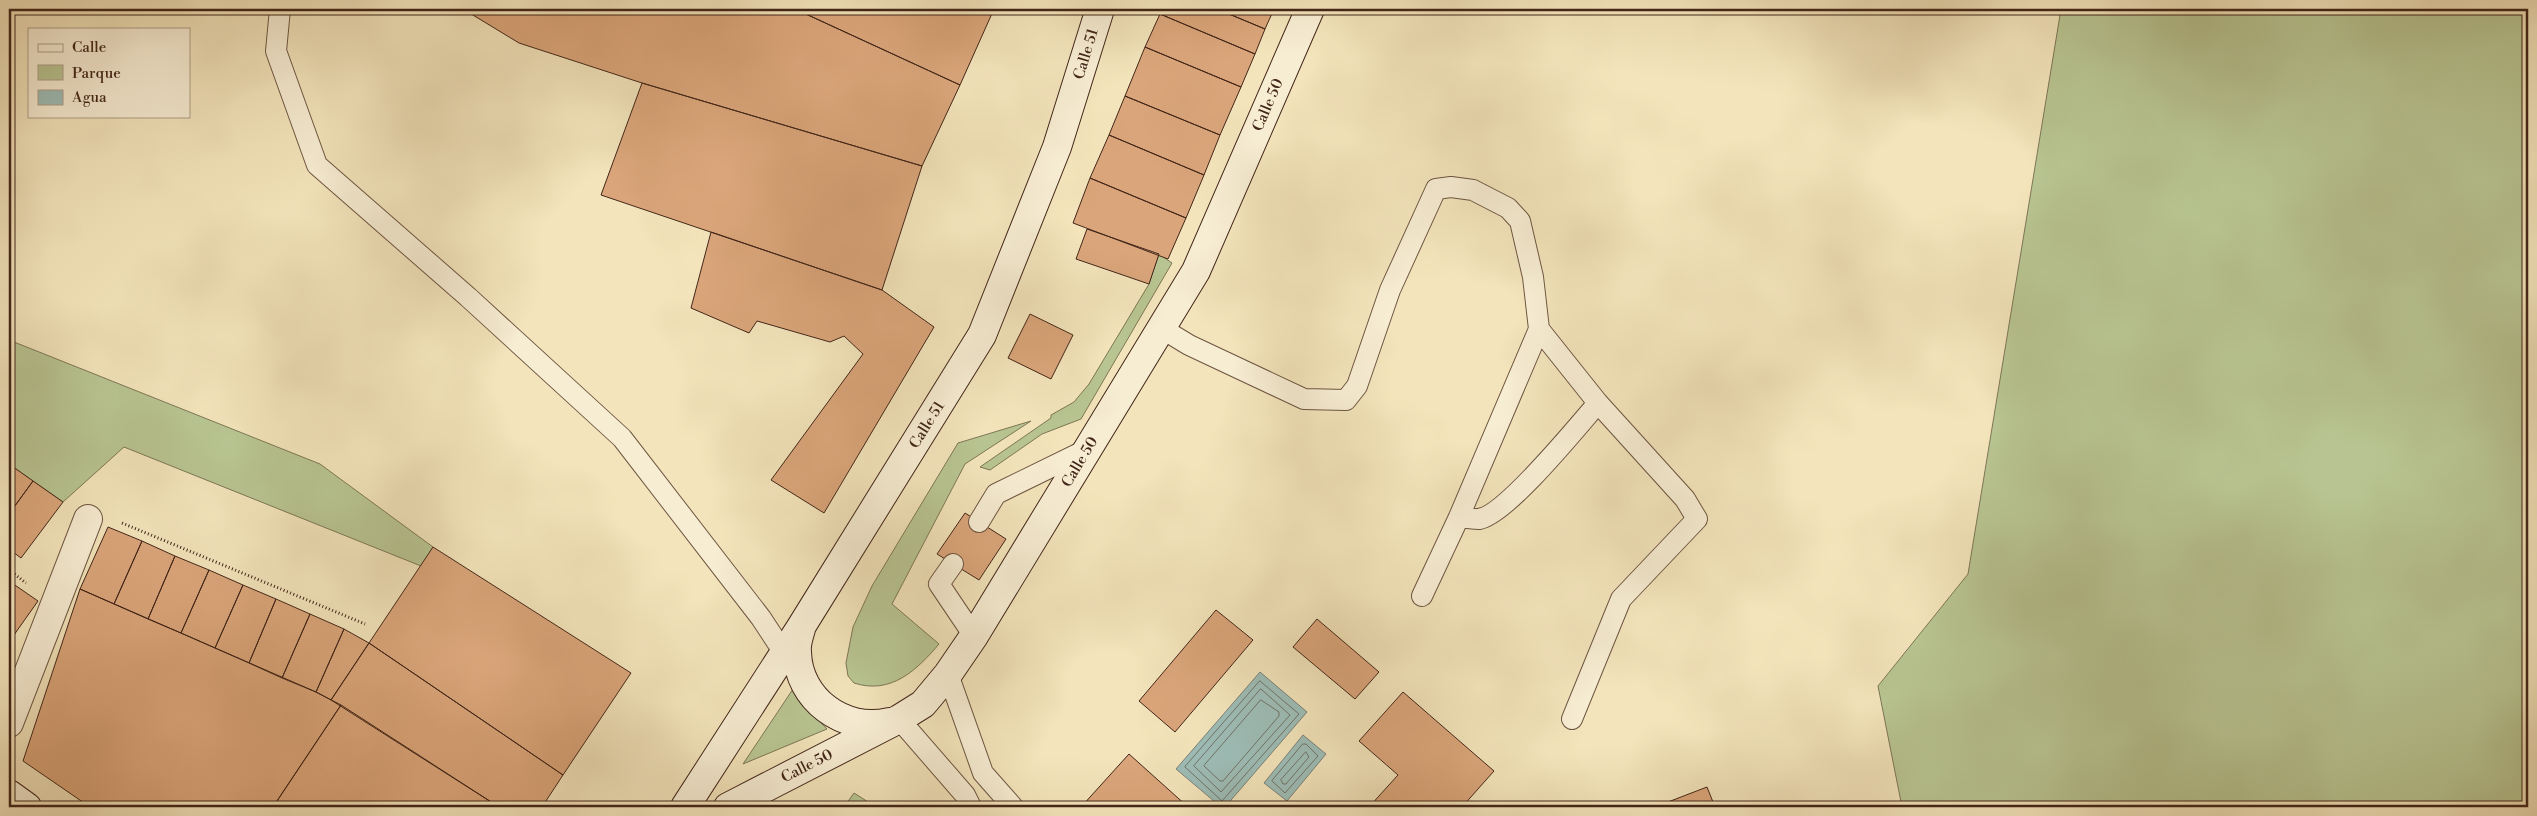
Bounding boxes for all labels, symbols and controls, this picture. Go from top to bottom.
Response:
street label: Calle 51 [1069,26,1103,82]
legend [28,28,190,118]
text: Calle [72,38,106,57]
text: Parque [72,64,121,83]
street label: Calle 50 [1248,76,1288,134]
text: Agua [71,88,107,107]
street label: Calle 51 [905,397,949,452]
street label: Calle 50 [1058,433,1103,491]
street label: Calle 50 [778,745,836,787]

